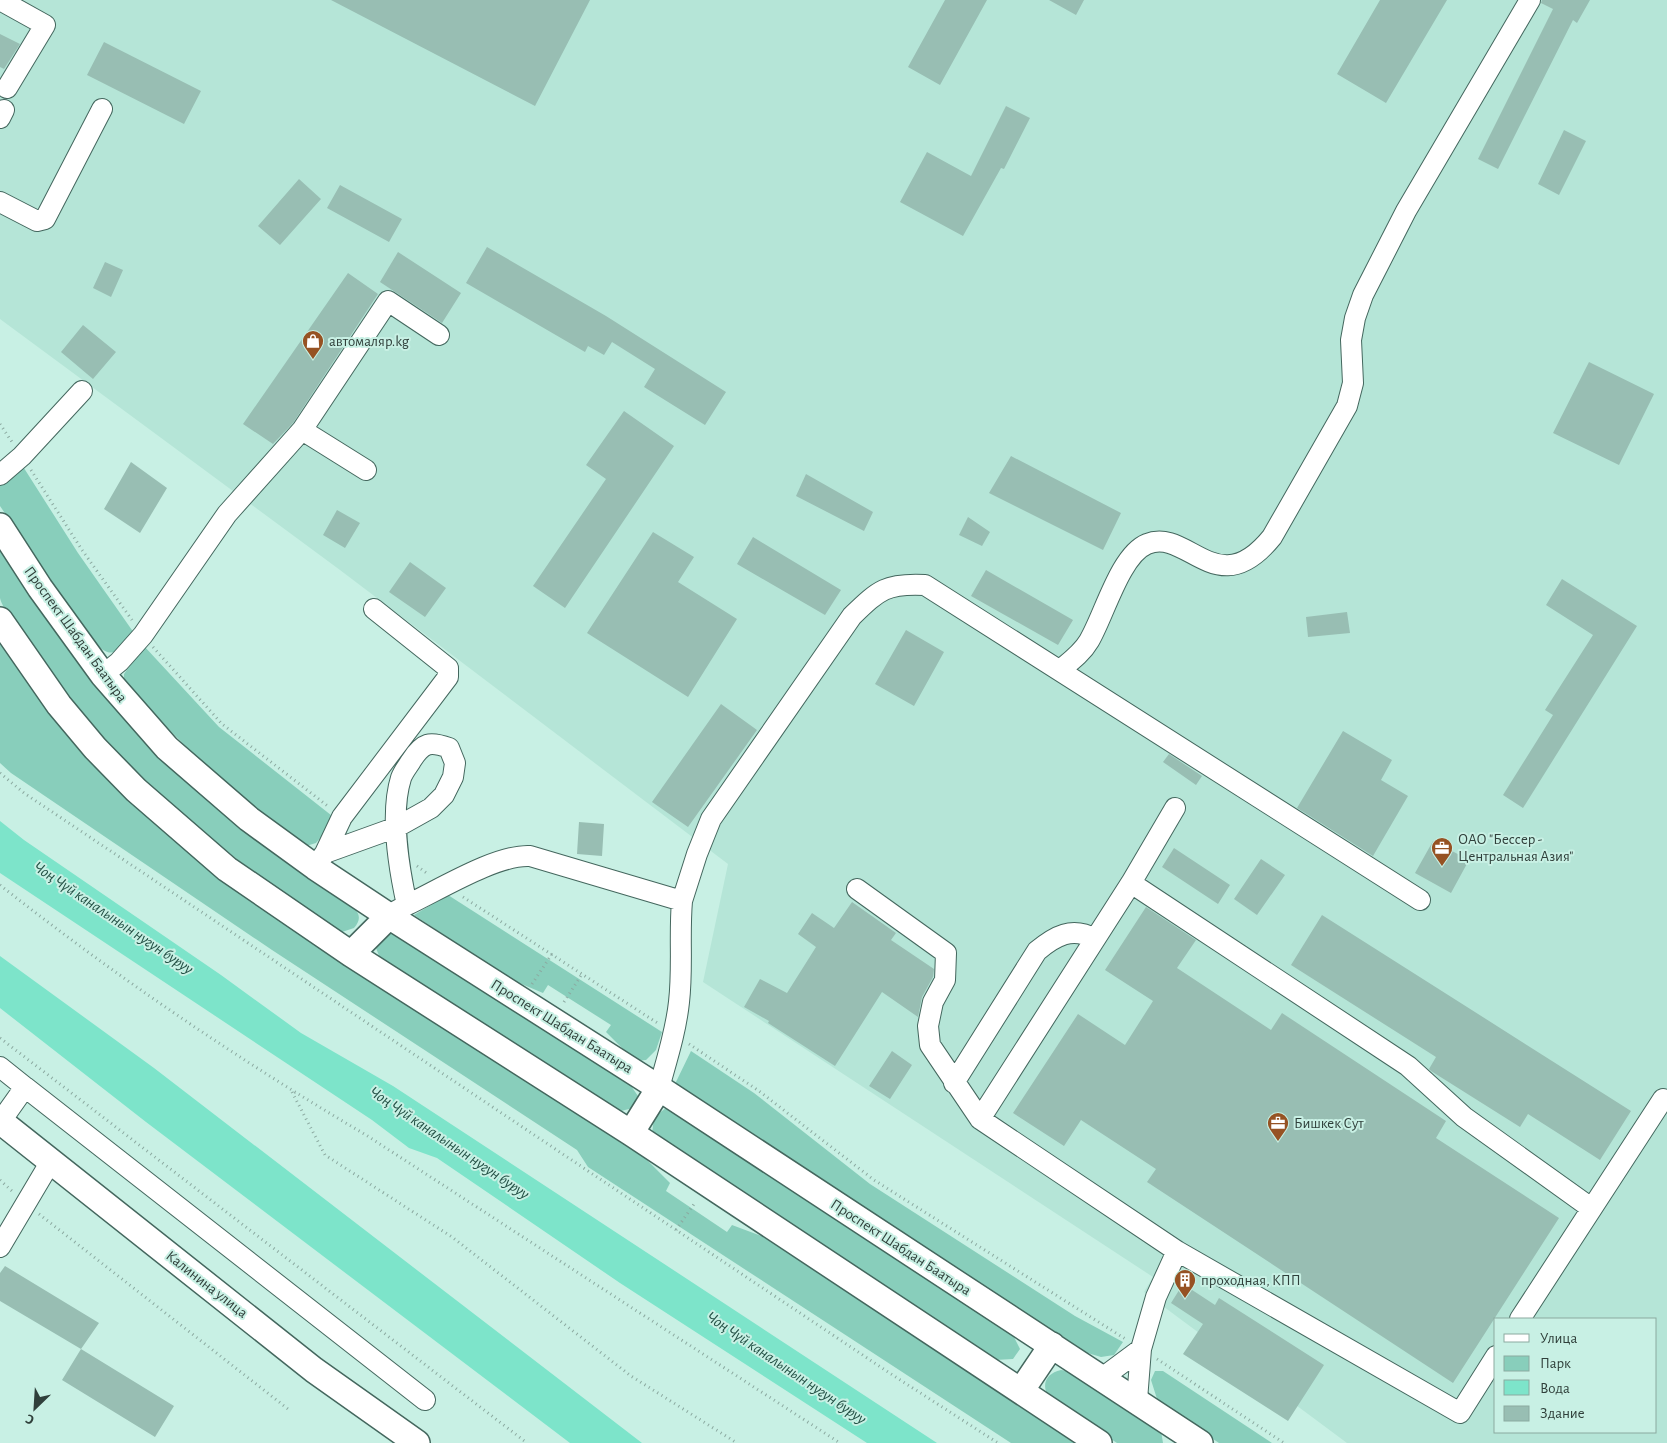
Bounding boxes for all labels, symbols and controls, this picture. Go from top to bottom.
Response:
shop icon: автомаляр.kg [301,329,325,360]
place label: автомаляр.kg [329,334,410,349]
street label: Проспект Шабдан Баатыра [21,564,130,705]
place label: ОАО "Бессер - Центральная Азия" [1458,832,1574,864]
office icon: ОАО "Бессер - Центральная Азия" [1430,836,1454,867]
water label: Чоң Чүй каналынын нугун буруу [30,858,197,978]
street label: Проспект Шабдан Баатыра [488,977,635,1076]
water label: Чоң Чүй каналынын нугун буруу [366,1083,533,1203]
office icon: Бишкек Сут [1266,1111,1290,1142]
place label: Бишкек Сут [1294,1116,1364,1131]
street label: Проспект Шабдан Баатыра [828,1196,974,1298]
street label: Калинина улица [163,1248,250,1321]
building icon: проходная, КПП [1173,1268,1197,1299]
place label: проходная, КПП [1201,1273,1301,1288]
water label: Чоң Чүй каналынын нугун буруу [703,1308,870,1428]
legend [1494,1318,1657,1433]
text: Улица [1540,1331,1577,1346]
text: Парк [1540,1356,1571,1371]
text: Вода [1540,1381,1570,1396]
north arrow [10,1383,60,1433]
text: Здание [1540,1406,1585,1421]
text: С [23,1411,36,1427]

